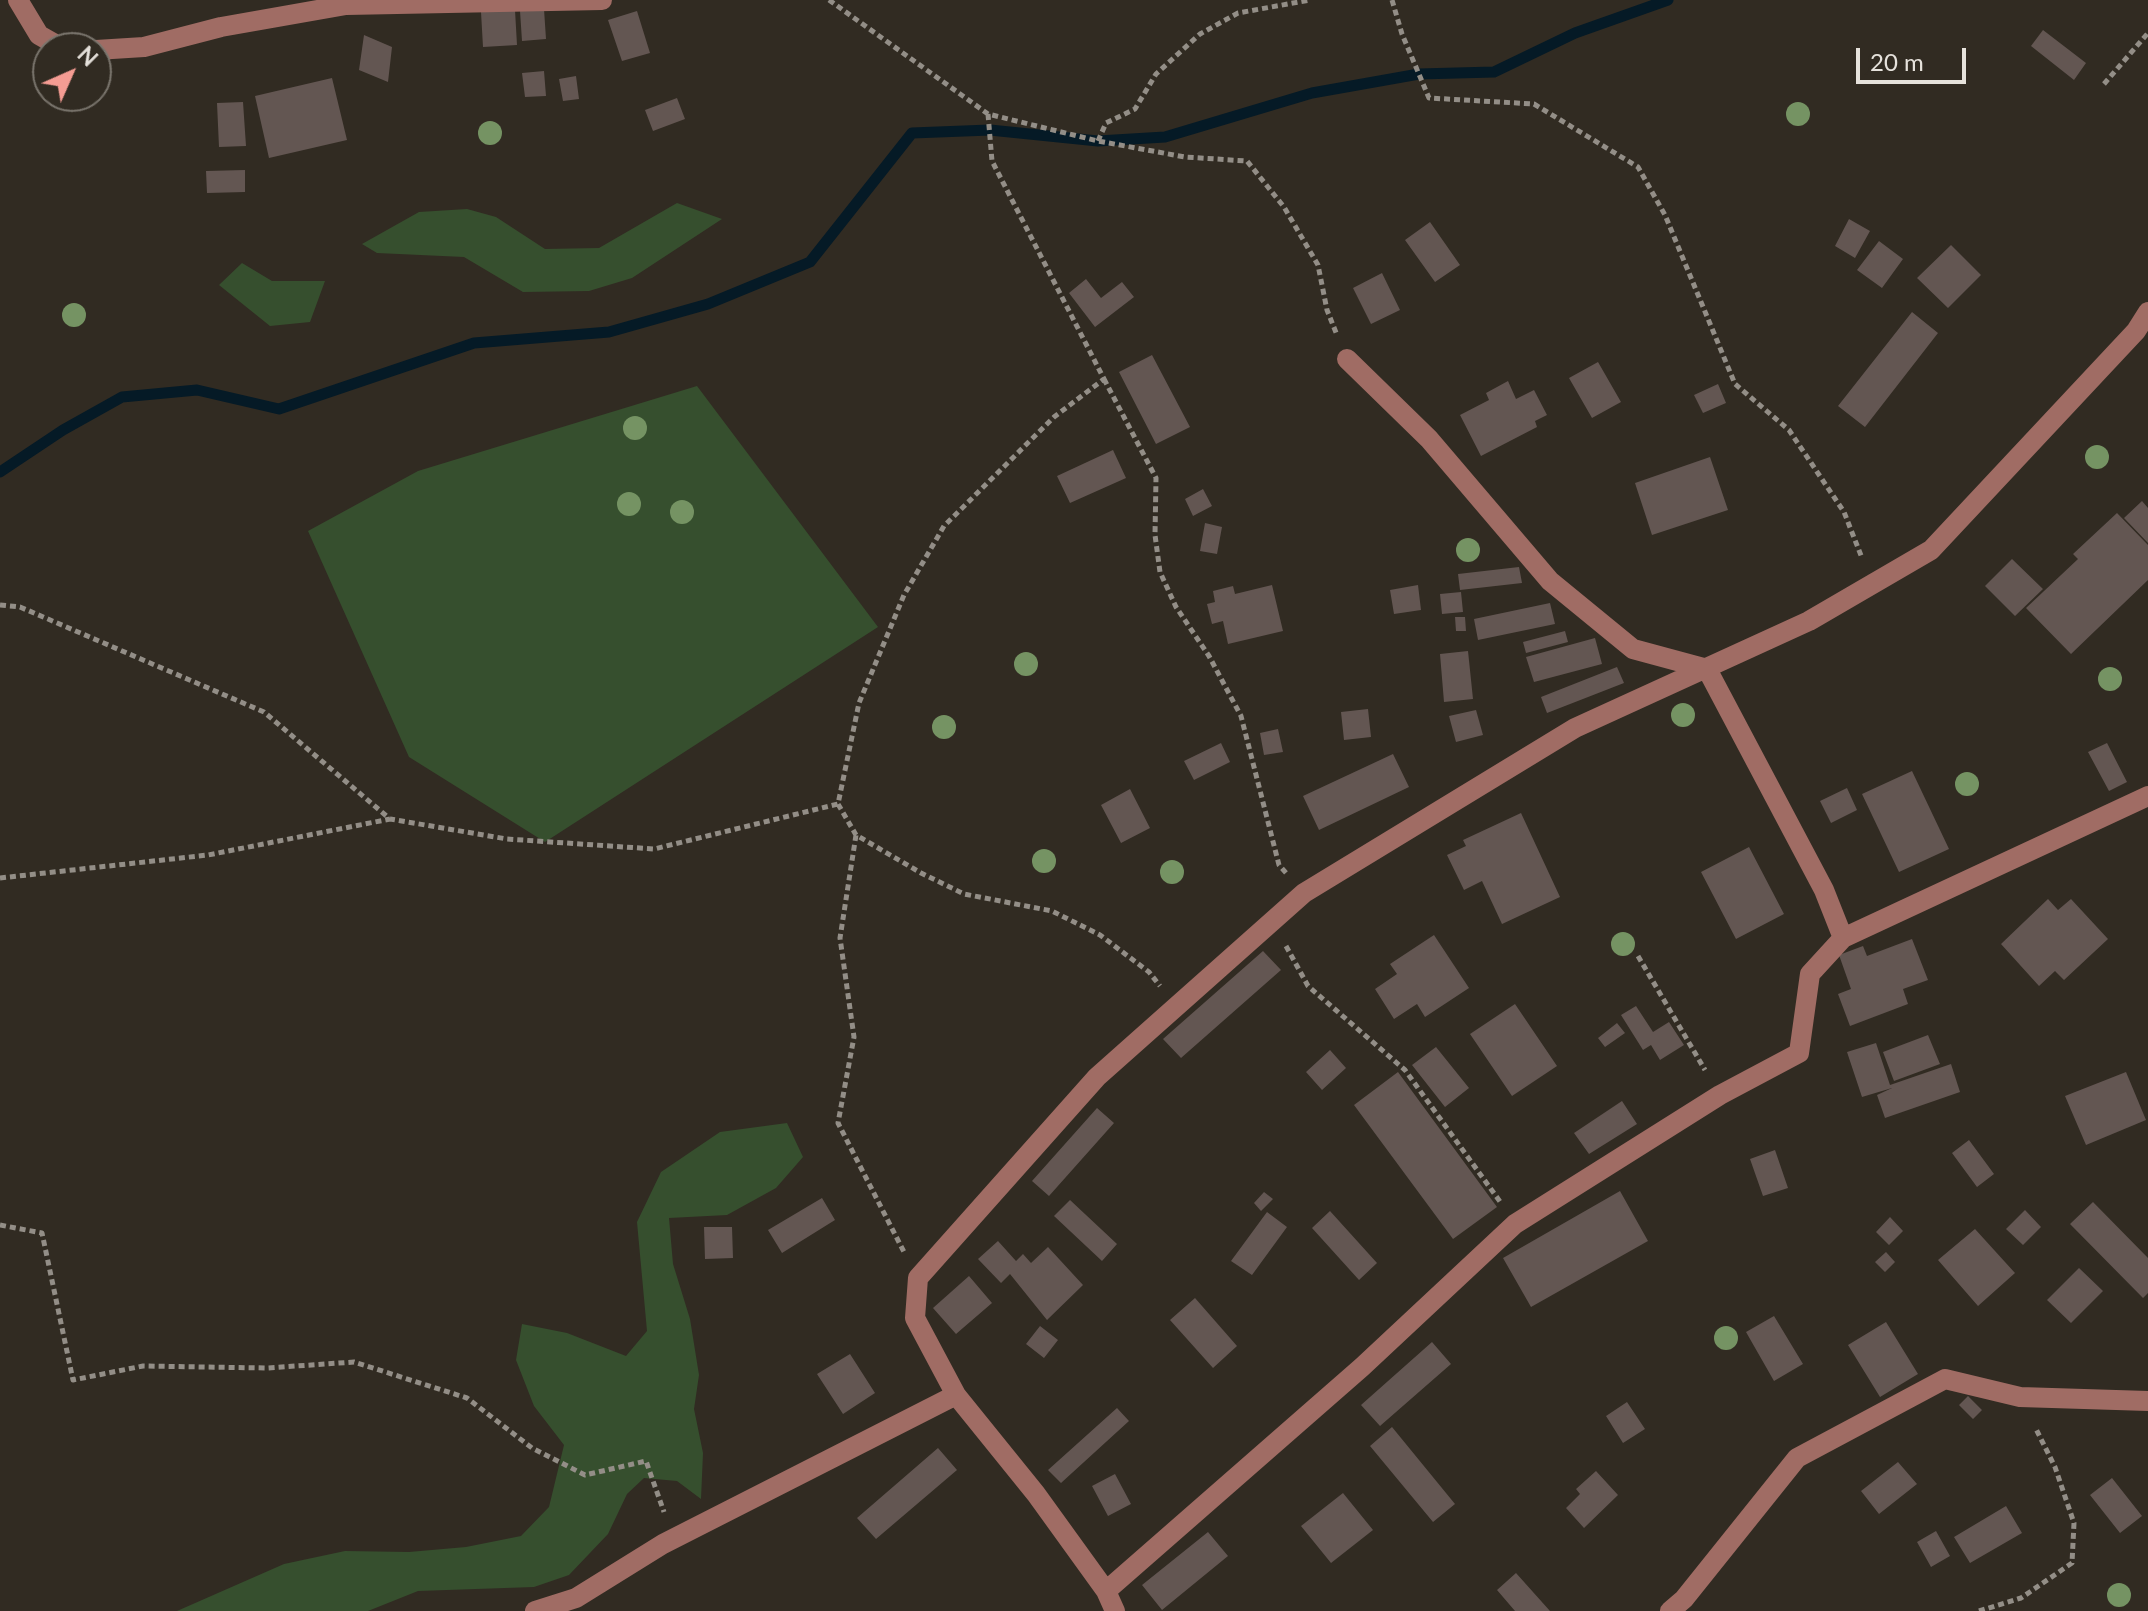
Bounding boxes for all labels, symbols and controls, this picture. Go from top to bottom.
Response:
north arrow [32,32,112,112]
scale bar [1860,32,1970,82]
text: N [72,41,103,72]
text: 20 m [1870,47,1924,76]

